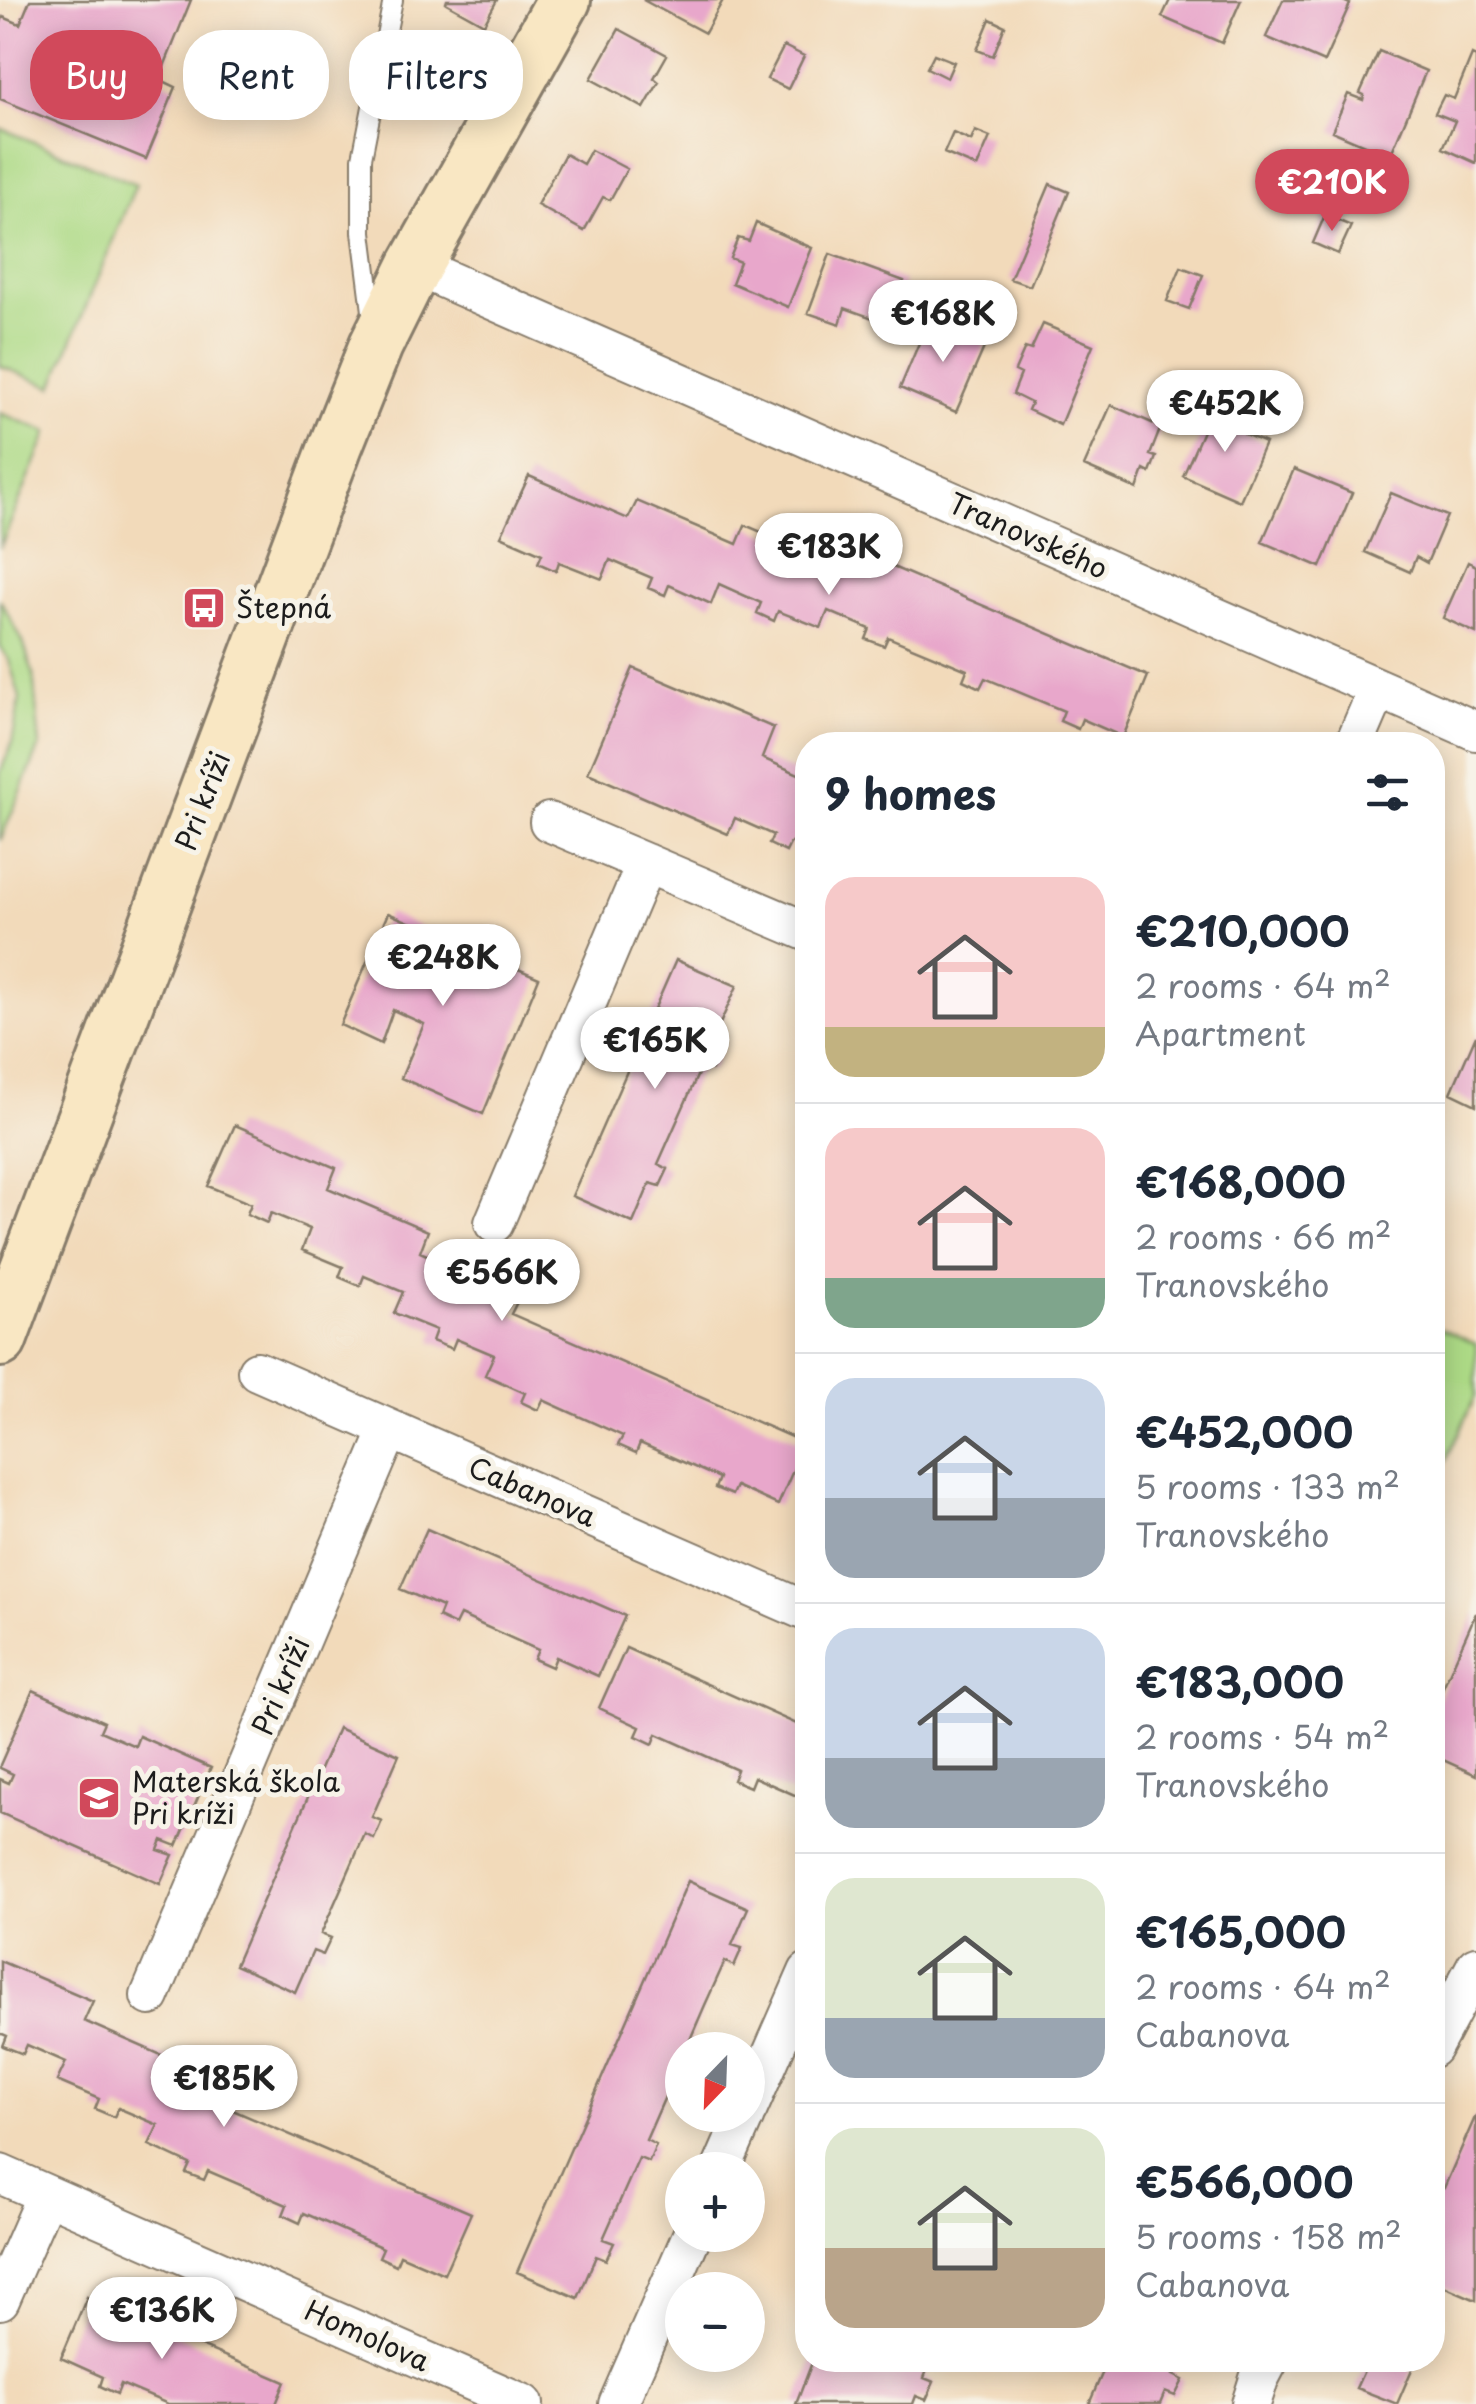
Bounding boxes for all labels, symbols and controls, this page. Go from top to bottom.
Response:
chip: Buy [30,30,163,120]
chip: Rent [183,30,329,120]
chip: Filters [349,30,523,120]
pin: €210K [1262,149,1402,234]
text: €210K [1277,157,1387,205]
pin: €168K [873,280,1013,365]
text: €168K [890,288,996,336]
pin: €452K [1155,370,1295,455]
text: €452K [1169,378,1282,426]
street label: Tranovského [942,480,1115,589]
pin: €183K [759,513,899,598]
text: €183K [777,521,881,569]
bus stop icon: Štepná [181,585,227,631]
place label: Štepná [236,585,332,628]
street label: Pri kríži [163,745,240,856]
text: 9 homes [825,761,996,824]
icon: filters [1360,765,1415,820]
text: €210,000 [1135,898,1350,961]
icon: home [905,917,1025,1037]
pin: €248K [373,924,513,1009]
text: €248K [387,932,499,980]
text: 2 rooms · 64 m² [1135,961,1391,1009]
pin: €165K [585,1007,725,1092]
text: Apartment [1135,1009,1306,1057]
text: €165K [602,1015,708,1063]
text: €168,000 [1135,1149,1346,1212]
icon: home [905,1168,1025,1288]
text: 2 rooms · 66 m² [1135,1212,1392,1260]
pin: €566K [432,1239,572,1324]
text: €566K [446,1247,558,1295]
text: Tranovského [1135,1260,1329,1308]
text: €452,000 [1135,1399,1353,1462]
icon: home [905,1418,1025,1538]
street label: Cabanova [462,1444,604,1537]
text: 5 rooms · 133 m² [1135,1462,1400,1510]
text: Tranovského [1135,1510,1329,1558]
street label: Pri kríži [240,1630,319,1741]
text: €183,000 [1135,1649,1344,1712]
icon: home [905,1668,1025,1788]
text: 2 rooms · 54 m² [1135,1712,1389,1760]
place label: Materská škola Pri kríži [132,1759,340,1834]
text: Tranovského [1135,1760,1329,1808]
school or university icon: Materská škola Pri kríži [76,1775,122,1821]
text: €165,000 [1135,1899,1346,1962]
icon: home [905,1918,1025,2038]
text: 2 rooms · 64 m² [1135,1962,1391,2010]
text: Cabanova [1135,2010,1289,2058]
north arrow [665,2032,765,2132]
map controls [665,2032,765,2372]
pin: €185K [154,2045,294,2130]
text: €185K [173,2053,275,2101]
text: €566,000 [1135,2149,1354,2212]
button: + [665,2152,765,2252]
icon: home [905,2168,1025,2288]
text: 5 rooms · 158 m² [1135,2212,1402,2260]
text: Cabanova [1135,2260,1289,2308]
button: − [665,2272,765,2372]
pin: €136K [92,2277,232,2362]
text: €136K [109,2285,215,2333]
street label: Homolova [298,2288,438,2382]

